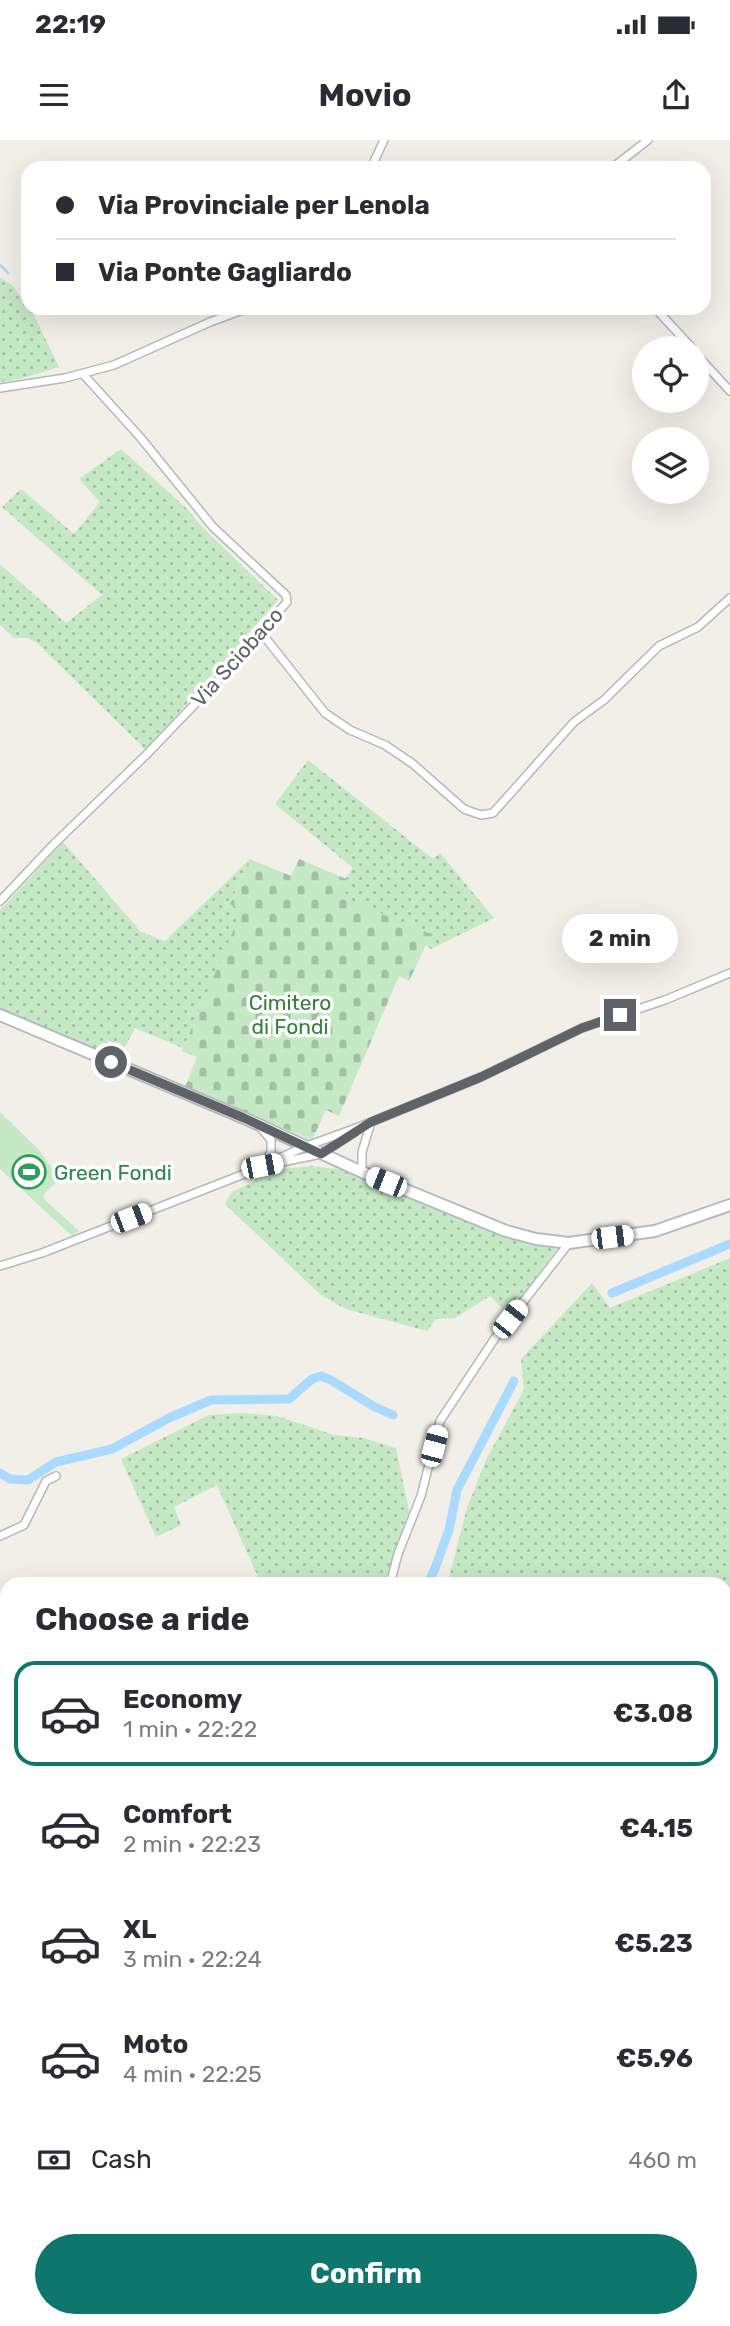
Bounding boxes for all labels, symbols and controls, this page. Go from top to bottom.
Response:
text: 22:19 [35,9,106,40]
icon: menu [35,76,73,114]
text: Movio [318,76,412,114]
icon: share [657,76,695,114]
text: Via Provinciale per Lenola [98,190,430,221]
text: Via Ponte Gagliardo [98,257,352,288]
map controls [632,336,709,504]
button: locate [632,336,709,413]
button: layers [632,427,709,504]
street label: Via Sciobaco [186,602,288,712]
callout: 2 min [562,914,678,962]
text: 2 min [589,924,651,952]
park label: Cimitero di Fondi [249,990,331,1039]
route end [604,999,636,1031]
route start [95,1046,127,1078]
car [240,1152,285,1180]
sports icon: Green Fondi [10,1153,48,1191]
place label: Green Fondi [54,1160,172,1185]
car [363,1164,410,1200]
car [108,1201,155,1235]
car [590,1224,635,1250]
car [489,1296,532,1342]
car [419,1423,450,1469]
text: Choose a ride [35,1600,249,1638]
icon: car [39,1682,102,1745]
text: Economy [123,1684,242,1715]
text: €3.08 [613,1698,693,1729]
text: 1 min · 22:22 [123,1715,257,1743]
icon: car [39,1797,102,1860]
text: Comfort [123,1799,232,1830]
text: €4.15 [620,1813,693,1844]
text: 2 min · 22:23 [123,1830,261,1858]
icon: car [39,1912,102,1975]
text: XL [123,1914,156,1945]
text: €5.23 [614,1928,693,1959]
text: 3 min · 22:24 [123,1945,262,1973]
icon: car [39,2027,102,2090]
text: Moto [123,2029,188,2060]
text: €5.96 [616,2043,693,2074]
text: 4 min · 22:25 [123,2060,262,2088]
icon: cash [35,2141,73,2179]
text: Cash [91,2144,152,2175]
text: 460 m [628,2146,697,2174]
button: Confirm [35,2234,697,2314]

